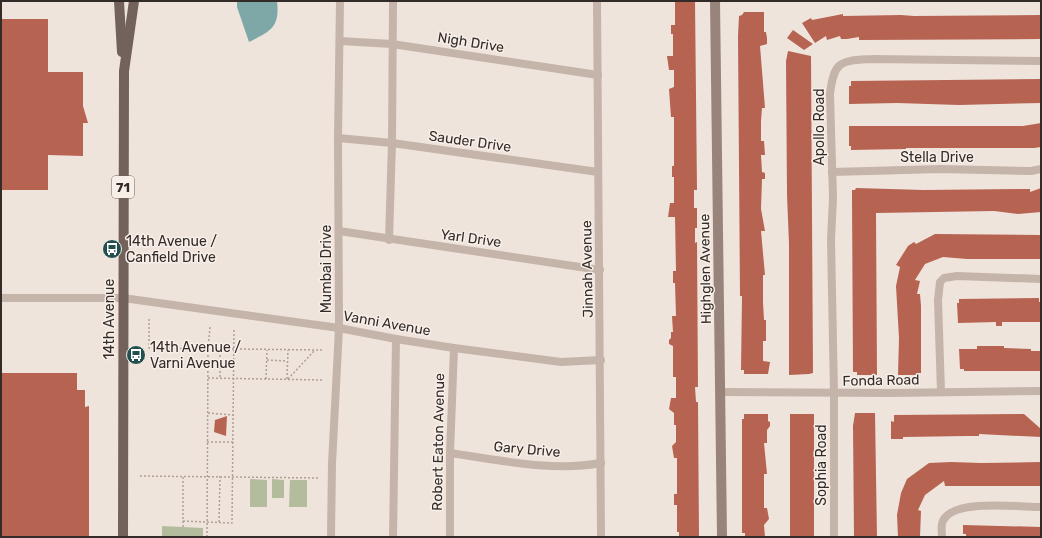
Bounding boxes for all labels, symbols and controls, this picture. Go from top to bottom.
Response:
street label: Nigh Drive [436,29,506,56]
street label: Apollo Road [811,88,828,166]
street label: Sauder Drive [428,127,512,156]
street label: Stella Drive [900,149,974,166]
road number: 71 [112,176,134,198]
street label: Highglen Avenue [696,213,715,324]
street label: Jinnah Avenue [578,220,597,318]
street label: Mumbai Drive [318,225,335,313]
street label: Yarl Drive [439,226,503,251]
place label: 14th Avenue / Canfield Drive [126,233,217,266]
bus stop icon: 14th Avenue / Canfield Drive [101,238,123,260]
street label: 14th Avenue [101,278,118,359]
street label: Vanni Avenue [342,307,432,340]
place label: 14th Avenue / Varni Avenue [150,339,241,372]
bus stop icon: 14th Avenue / Varni Avenue [125,344,147,366]
street label: Fonda Road [842,371,920,390]
street label: Robert Eaton Avenue [429,373,448,511]
street label: Sophia Road [813,424,830,506]
street label: Gary Drive [493,438,561,461]

